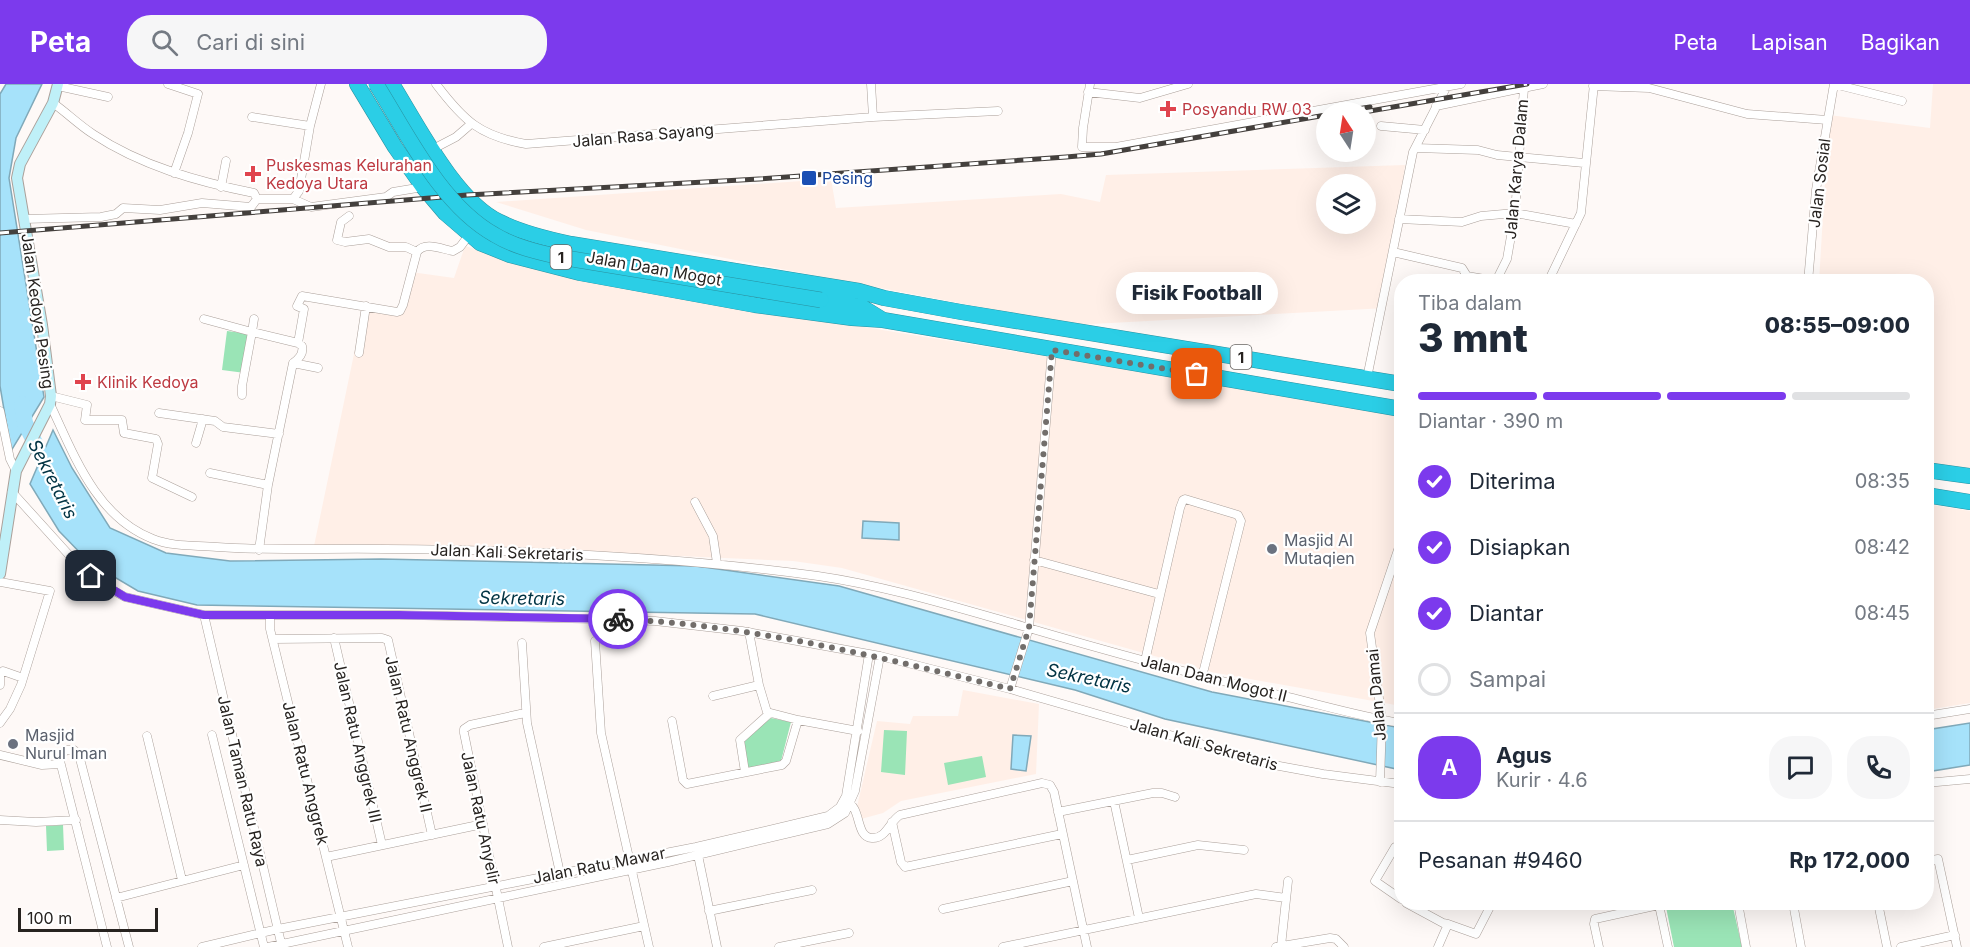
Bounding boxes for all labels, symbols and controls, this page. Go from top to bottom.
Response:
search box [127,15,547,69]
text: Peta [30,25,91,59]
icon: search [148,26,181,59]
text: Cari di sini [196,29,305,55]
text: Peta [1674,30,1718,55]
text: Lapisan [1751,30,1828,55]
text: Bagikan [1861,30,1940,55]
street label: Jalan Karya Dalam [1500,98,1532,240]
place label: Posyandu RW 03 [1182,99,1312,119]
marker: Posyandu RW 03 [1159,100,1177,118]
north arrow [1316,102,1376,162]
map controls [1316,102,1376,234]
street label: Jalan Rasa Sayang [571,119,715,151]
street label: Jalan Sosial [1804,137,1834,229]
place label: Puskesmas Kelurahan Kedoya Utara [266,155,432,193]
marker: Puskesmas Kelurahan Kedoya Utara [244,165,262,183]
place label: Pesing [822,168,873,188]
marker: Pesing [800,169,818,187]
button: layers [1316,174,1376,234]
street label: Jalan Kedoya Pesing [17,232,59,390]
road number: 1 [550,245,572,269]
street label: Jalan Daan Mogot [585,246,723,290]
callout: Fisik Football [1116,272,1278,314]
text: Fisik Football [1132,281,1262,305]
text: Tiba dalam [1418,291,1522,315]
text: 08:55–09:00 [1765,312,1910,338]
text: 3 mnt [1418,314,1528,361]
road number: 1 [1230,345,1252,369]
pin [1171,348,1222,399]
icon: bag [1180,357,1213,390]
place label: Klinik Kedoya [97,372,199,392]
marker: Klinik Kedoya [74,373,92,391]
text: Diantar · 390 m [1418,409,1563,433]
water label: Sekretaris [24,436,82,522]
icon: check [1418,465,1451,498]
text: Diterima [1469,468,1556,494]
text: 08:35 [1855,469,1910,493]
place label: Masjid Al Mutaqien [1284,530,1355,568]
icon: check [1418,531,1451,564]
text: Disiapkan [1469,534,1570,560]
text: 08:42 [1854,535,1910,559]
street label: Jalan Kali Sekretaris [430,539,584,565]
marker: Masjid Al Mutaqien [1265,542,1279,556]
pin [65,550,116,601]
icon: home [74,559,107,592]
water label: Sekretaris [479,587,565,609]
courier [588,589,648,649]
icon: check [1418,597,1451,630]
text: Diantar [1469,600,1544,626]
text: 08:45 [1854,601,1910,625]
icon: bike [602,603,635,636]
street label: Jalan Damai [1362,648,1390,742]
street label: Jalan Daan Mogot II [1139,650,1289,706]
street label: Jalan Ratu Anggrek II [381,654,437,814]
water label: Sekretaris [1045,659,1133,697]
street label: Jalan Ratu Anggrek III [330,660,386,824]
text: Sampai [1469,666,1546,692]
street label: Jalan Taman Ratu Raya [214,693,272,869]
street label: Jalan Ratu Anggrek [278,699,334,847]
street label: Jalan Kali Sekretaris [1128,713,1280,775]
place label: Masjid Nurul Iman [25,725,107,763]
button: chat [1769,736,1832,799]
button: phone [1847,736,1910,799]
marker: Masjid Nurul Iman [6,737,20,751]
text: Agus [1496,742,1552,768]
street label: Jalan Ratu Anyelir [457,750,505,886]
text: A [1441,754,1458,780]
text: Kurir · 4.6 [1496,768,1588,792]
street label: Jalan Ratu Mawar [531,842,667,888]
text: Pesanan #9460 [1418,847,1583,873]
text: Rp 172,000 [1789,847,1910,873]
scale bar [18,905,158,932]
text: 100 m [27,908,72,928]

